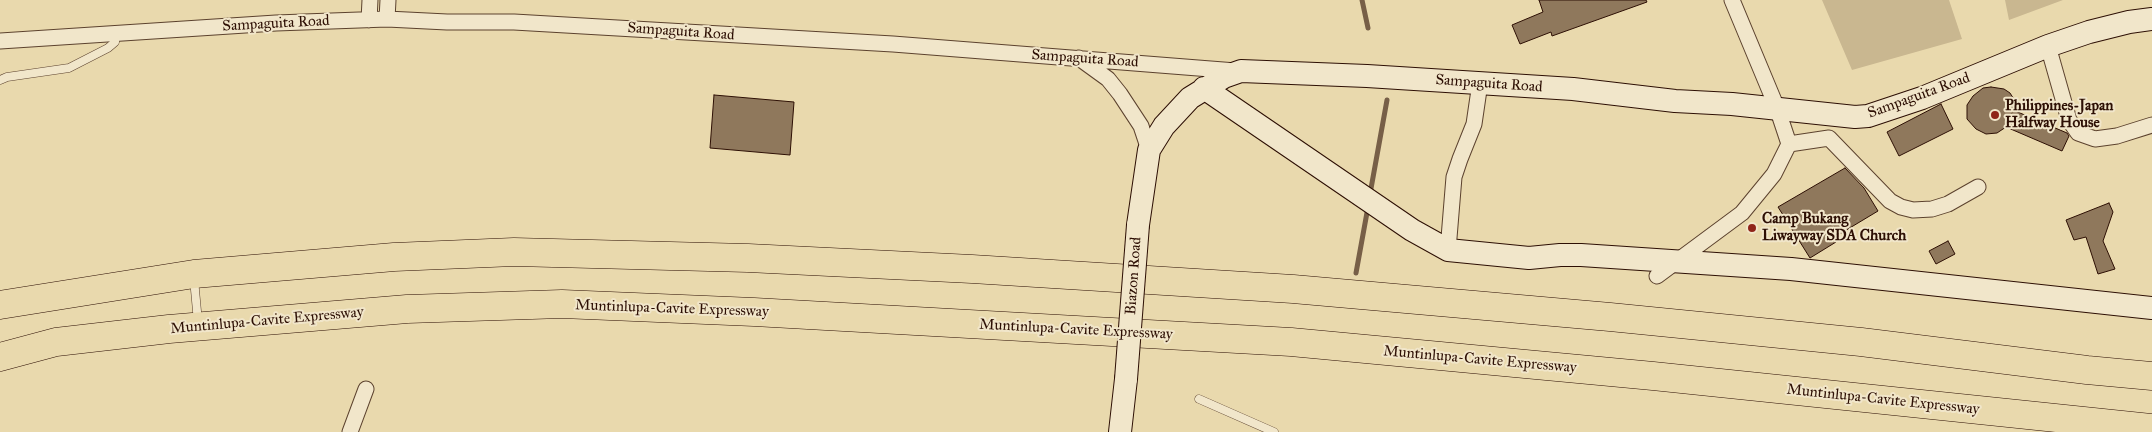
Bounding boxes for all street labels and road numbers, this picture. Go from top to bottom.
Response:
street label: Sampaguita Road [222,12,330,36]
street label: Sampaguita Road [627,19,735,45]
street label: Sampaguita Road [1031,46,1139,72]
street label: Sampaguita Road [1865,69,1973,123]
street label: Sampaguita Road [1435,71,1543,97]
street label: Biazon Road [1122,236,1146,316]
street label: Muntinlupa-Cavite Expressway [575,297,769,321]
street label: Muntinlupa-Cavite Expressway [170,304,364,338]
street label: Muntinlupa-Cavite Expressway [979,316,1173,344]
street label: Muntinlupa-Cavite Expressway [1383,343,1577,377]
street label: Muntinlupa-Cavite Expressway [1786,381,1980,419]

